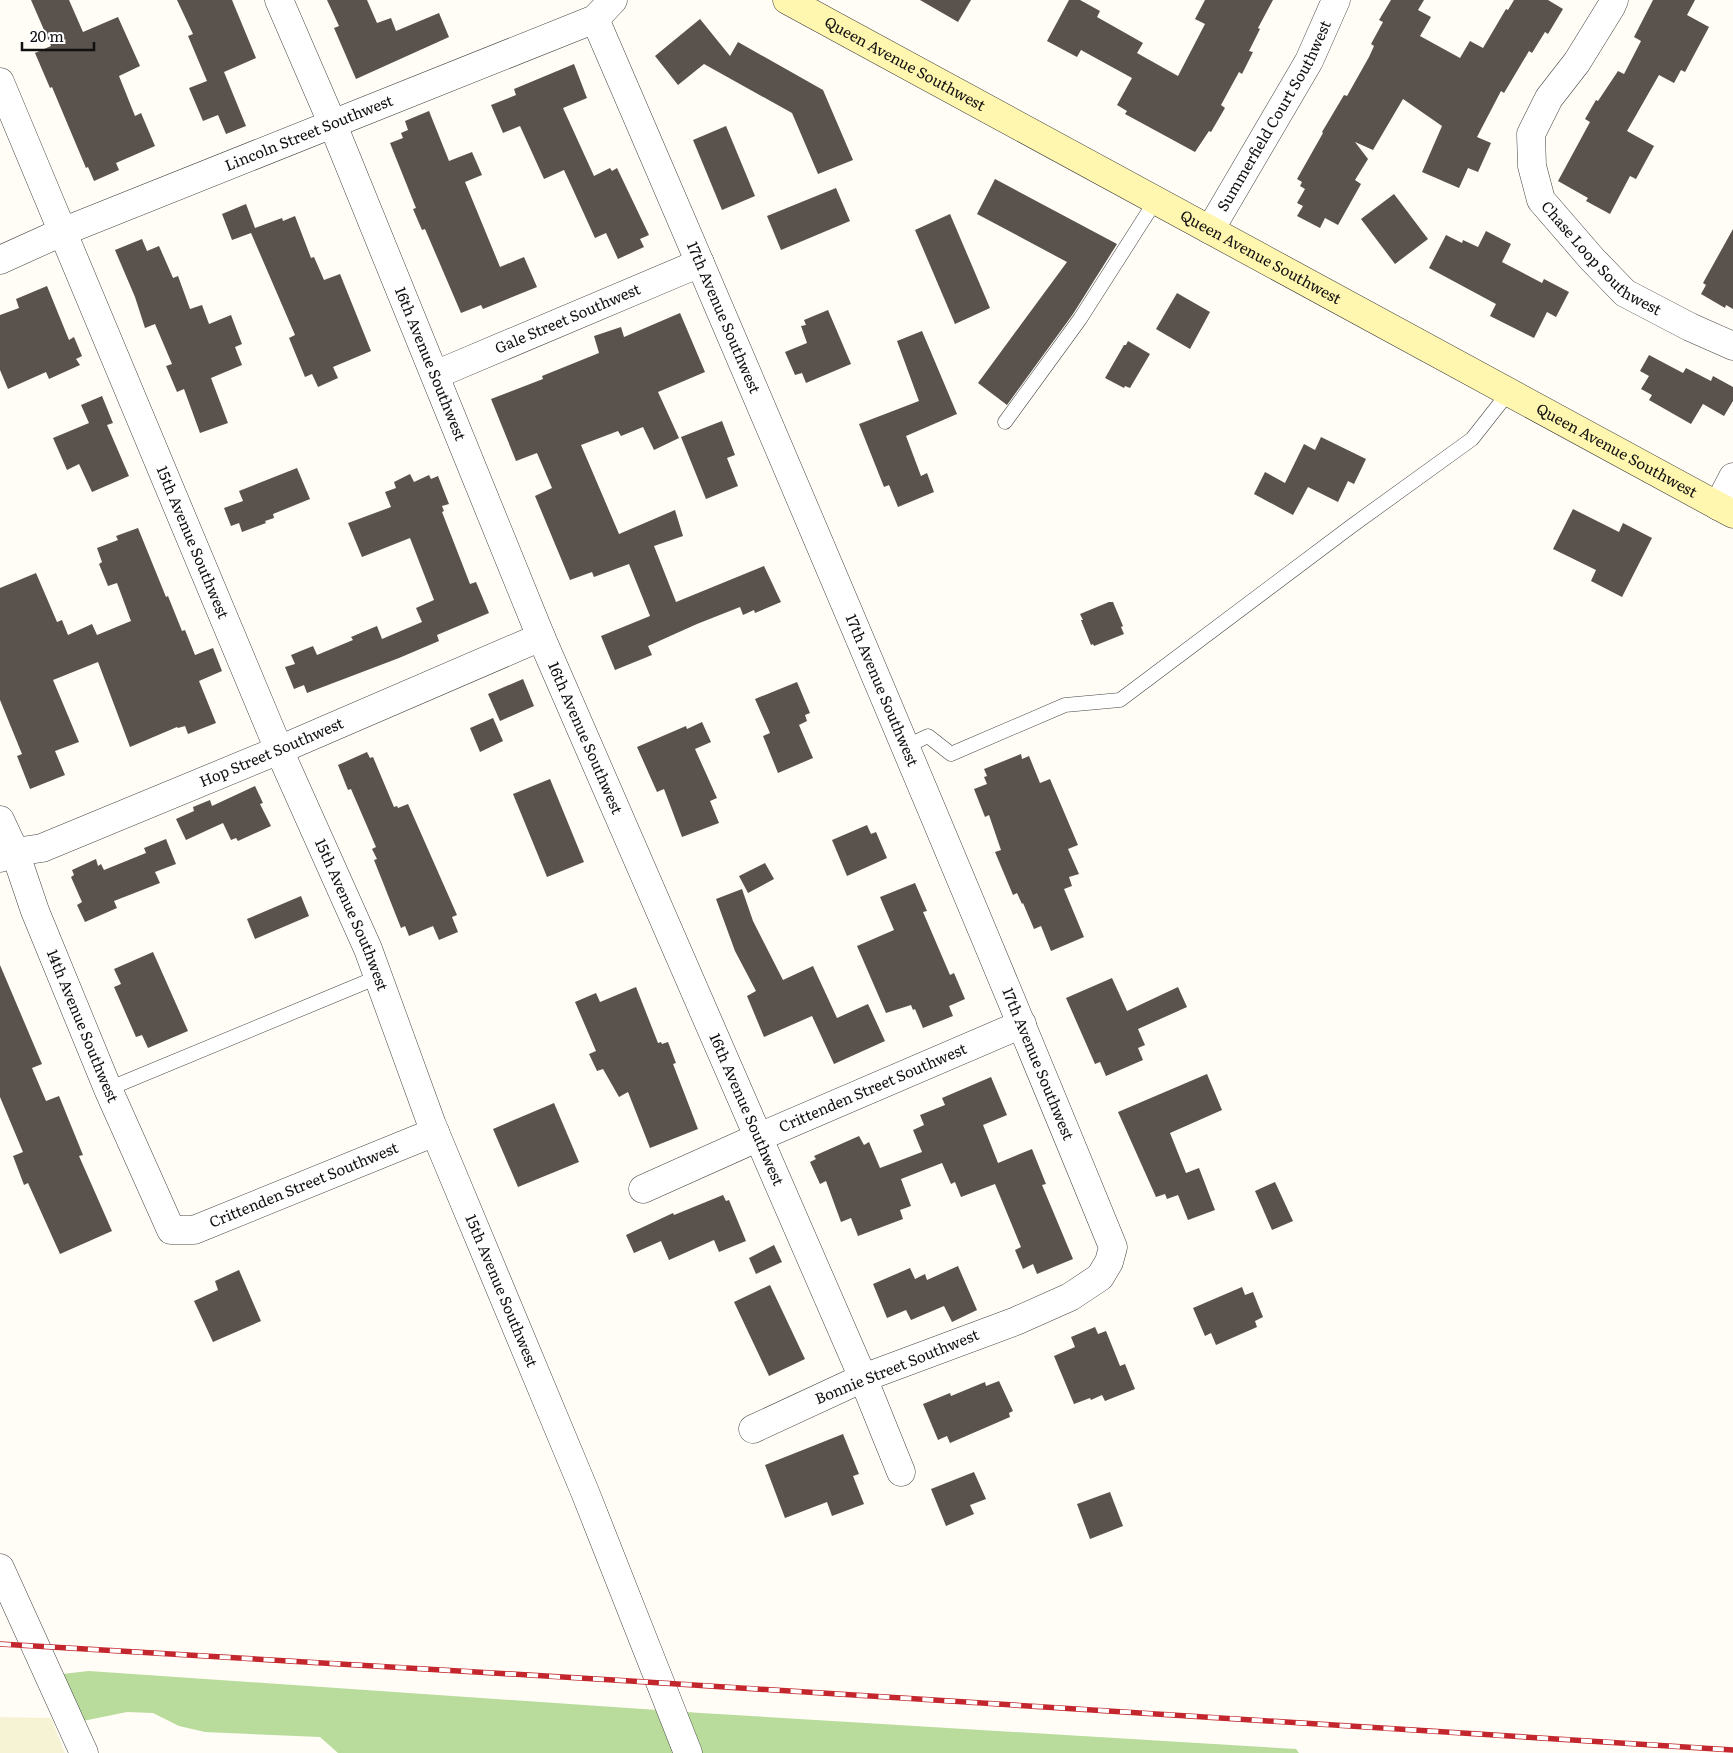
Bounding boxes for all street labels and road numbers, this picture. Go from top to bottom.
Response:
street label: Queen Avenue Southwest [821,10,990,116]
street label: Summerfield Court Southwest [1210,16,1336,215]
street label: Lincoln Street Southwest [221,88,396,176]
street label: Chase Loop Southwest [1536,195,1666,320]
street label: Queen Avenue Southwest [1177,203,1346,309]
street label: 17th Avenue Southwest [682,237,767,397]
street label: Gale Street Southwest [491,277,643,359]
street label: 16th Avenue Southwest [390,283,473,444]
street label: Queen Avenue Southwest [1533,396,1702,502]
street label: 15th Avenue Southwest [152,462,236,622]
street label: 17th Avenue Southwest [841,610,925,769]
street label: 16th Avenue Southwest [543,658,630,817]
street label: Hop Street Southwest [195,711,347,792]
street label: 15th Avenue Southwest [310,834,395,994]
street label: 14th Avenue Southwest [42,945,126,1106]
street label: 17th Avenue Southwest [997,984,1081,1143]
street label: 16th Avenue Southwest [704,1029,791,1189]
street label: Crittenden Street Southwest [775,1036,970,1137]
street label: Crittenden Street Southwest [205,1135,401,1233]
street label: 15th Avenue Southwest [460,1210,545,1370]
street label: Bonnie Street Southwest [811,1322,982,1409]

